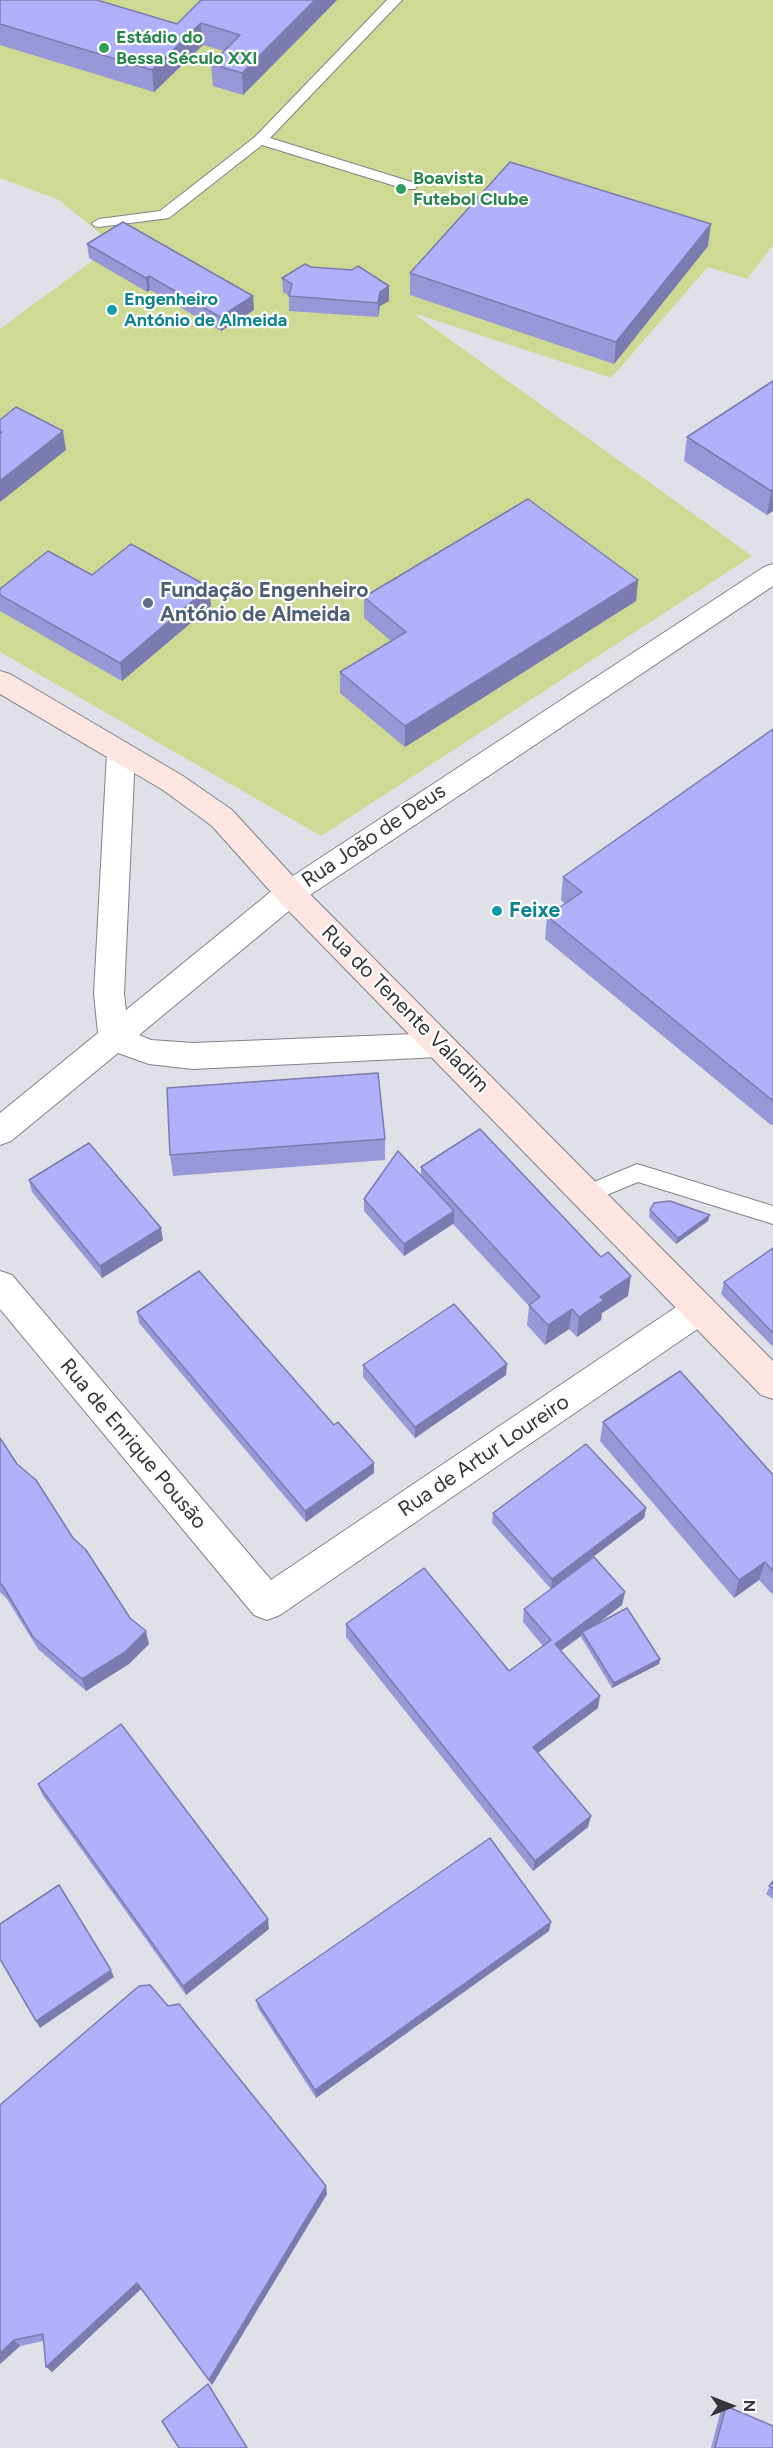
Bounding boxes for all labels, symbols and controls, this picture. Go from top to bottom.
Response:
place label: Estádio do Bessa Século XXI [116,27,257,70]
marker: Estádio do Bessa Século XXI [97,41,111,55]
place label: Boavista Futebol Clube [413,168,528,210]
marker: Boavista Futebol Clube [394,182,408,196]
place label: Engenheiro António de Almeida [124,289,287,332]
marker: Engenheiro António de Almeida [105,303,119,317]
place label: Fundação Engenheiro António de Almeida [160,578,368,628]
marker: Fundação Engenheiro António de Almeida [141,596,155,610]
street label: Rua João de Deus [297,779,451,893]
place label: Feixe [509,898,560,924]
marker: Feixe [490,904,504,918]
street label: Rua do Tenente Valadim [316,920,494,1098]
street label: Rua de Enrique Pousão [54,1354,212,1534]
street label: Rua de Artur Loureiro [394,1389,574,1523]
north arrow [701,2376,761,2436]
text: N [740,2400,759,2412]

